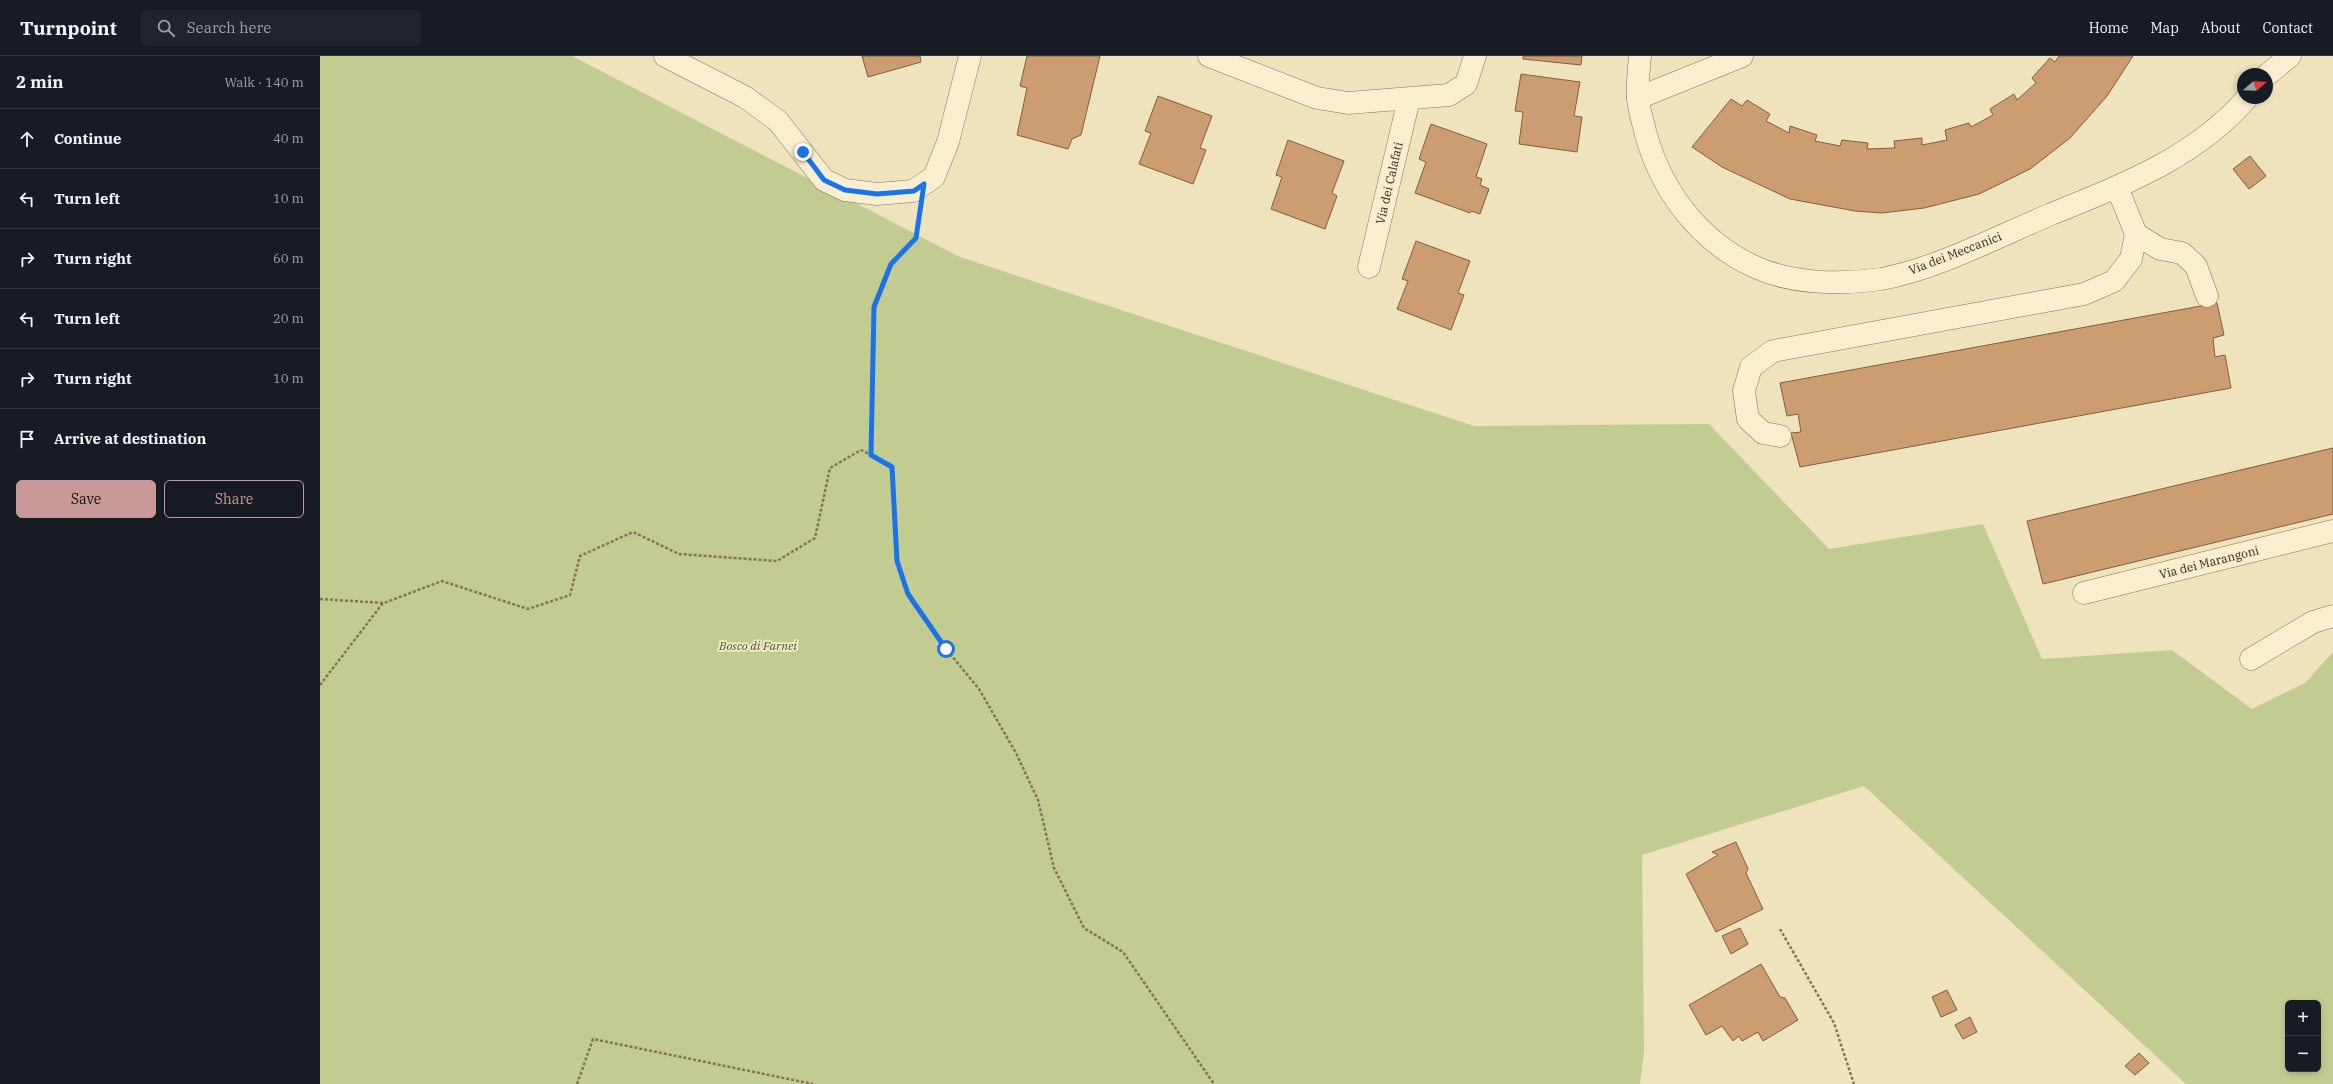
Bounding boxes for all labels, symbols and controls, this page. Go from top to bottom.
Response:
search box [141,10,421,46]
text: Turnpoint [20,16,117,40]
icon: search [155,17,177,39]
text: Search here [187,18,271,37]
text: Home [2089,19,2128,37]
text: Map [2150,19,2179,37]
text: About [2201,19,2240,37]
text: Contact [2262,19,2313,37]
north arrow [2237,68,2273,104]
text: 2 min [16,71,64,93]
text: Walk · 140 m [225,74,304,91]
icon: ahead [16,128,38,150]
text: Continue [54,129,121,148]
text: 40 m [273,130,304,147]
street label: Via dei Calafati [1372,140,1406,226]
route end [794,143,812,161]
icon: left [16,188,38,210]
text: Turn left [54,189,120,208]
text: 10 m [273,190,304,207]
street label: Via dei Meccanici [1906,228,2004,278]
icon: right [16,248,38,270]
text: Turn right [54,249,132,268]
text: 60 m [273,250,304,267]
icon: left [16,308,38,330]
text: Turn left [54,309,120,328]
text: 20 m [273,310,304,327]
icon: right [16,368,38,390]
text: Turn right [54,369,132,388]
text: 10 m [273,370,304,387]
icon: arrive [16,428,38,450]
text: Arrive at destination [54,429,206,448]
button: Save [16,480,156,518]
button: Share [164,480,304,518]
street label: Via dei Marangoni [2158,542,2261,582]
park label: Bosco di Farnei [718,638,797,653]
route start [937,640,955,658]
map controls [2285,1000,2321,1072]
button: + [2285,1000,2321,1036]
button: − [2285,1036,2321,1072]

